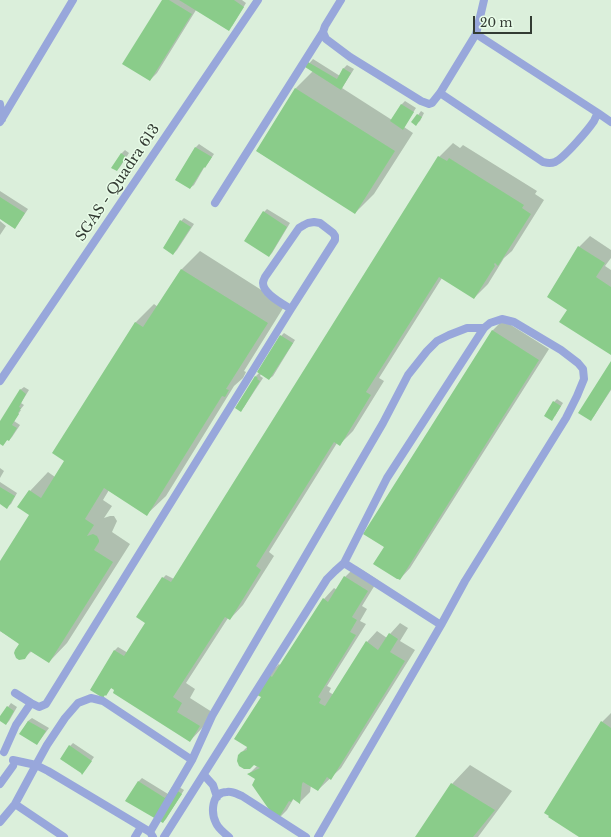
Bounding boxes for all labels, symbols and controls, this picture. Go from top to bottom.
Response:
scale bar [475,8,534,34]
text: 20 m [480,15,512,30]
street label: SGAS - Quadra 613 [73,121,163,245]

